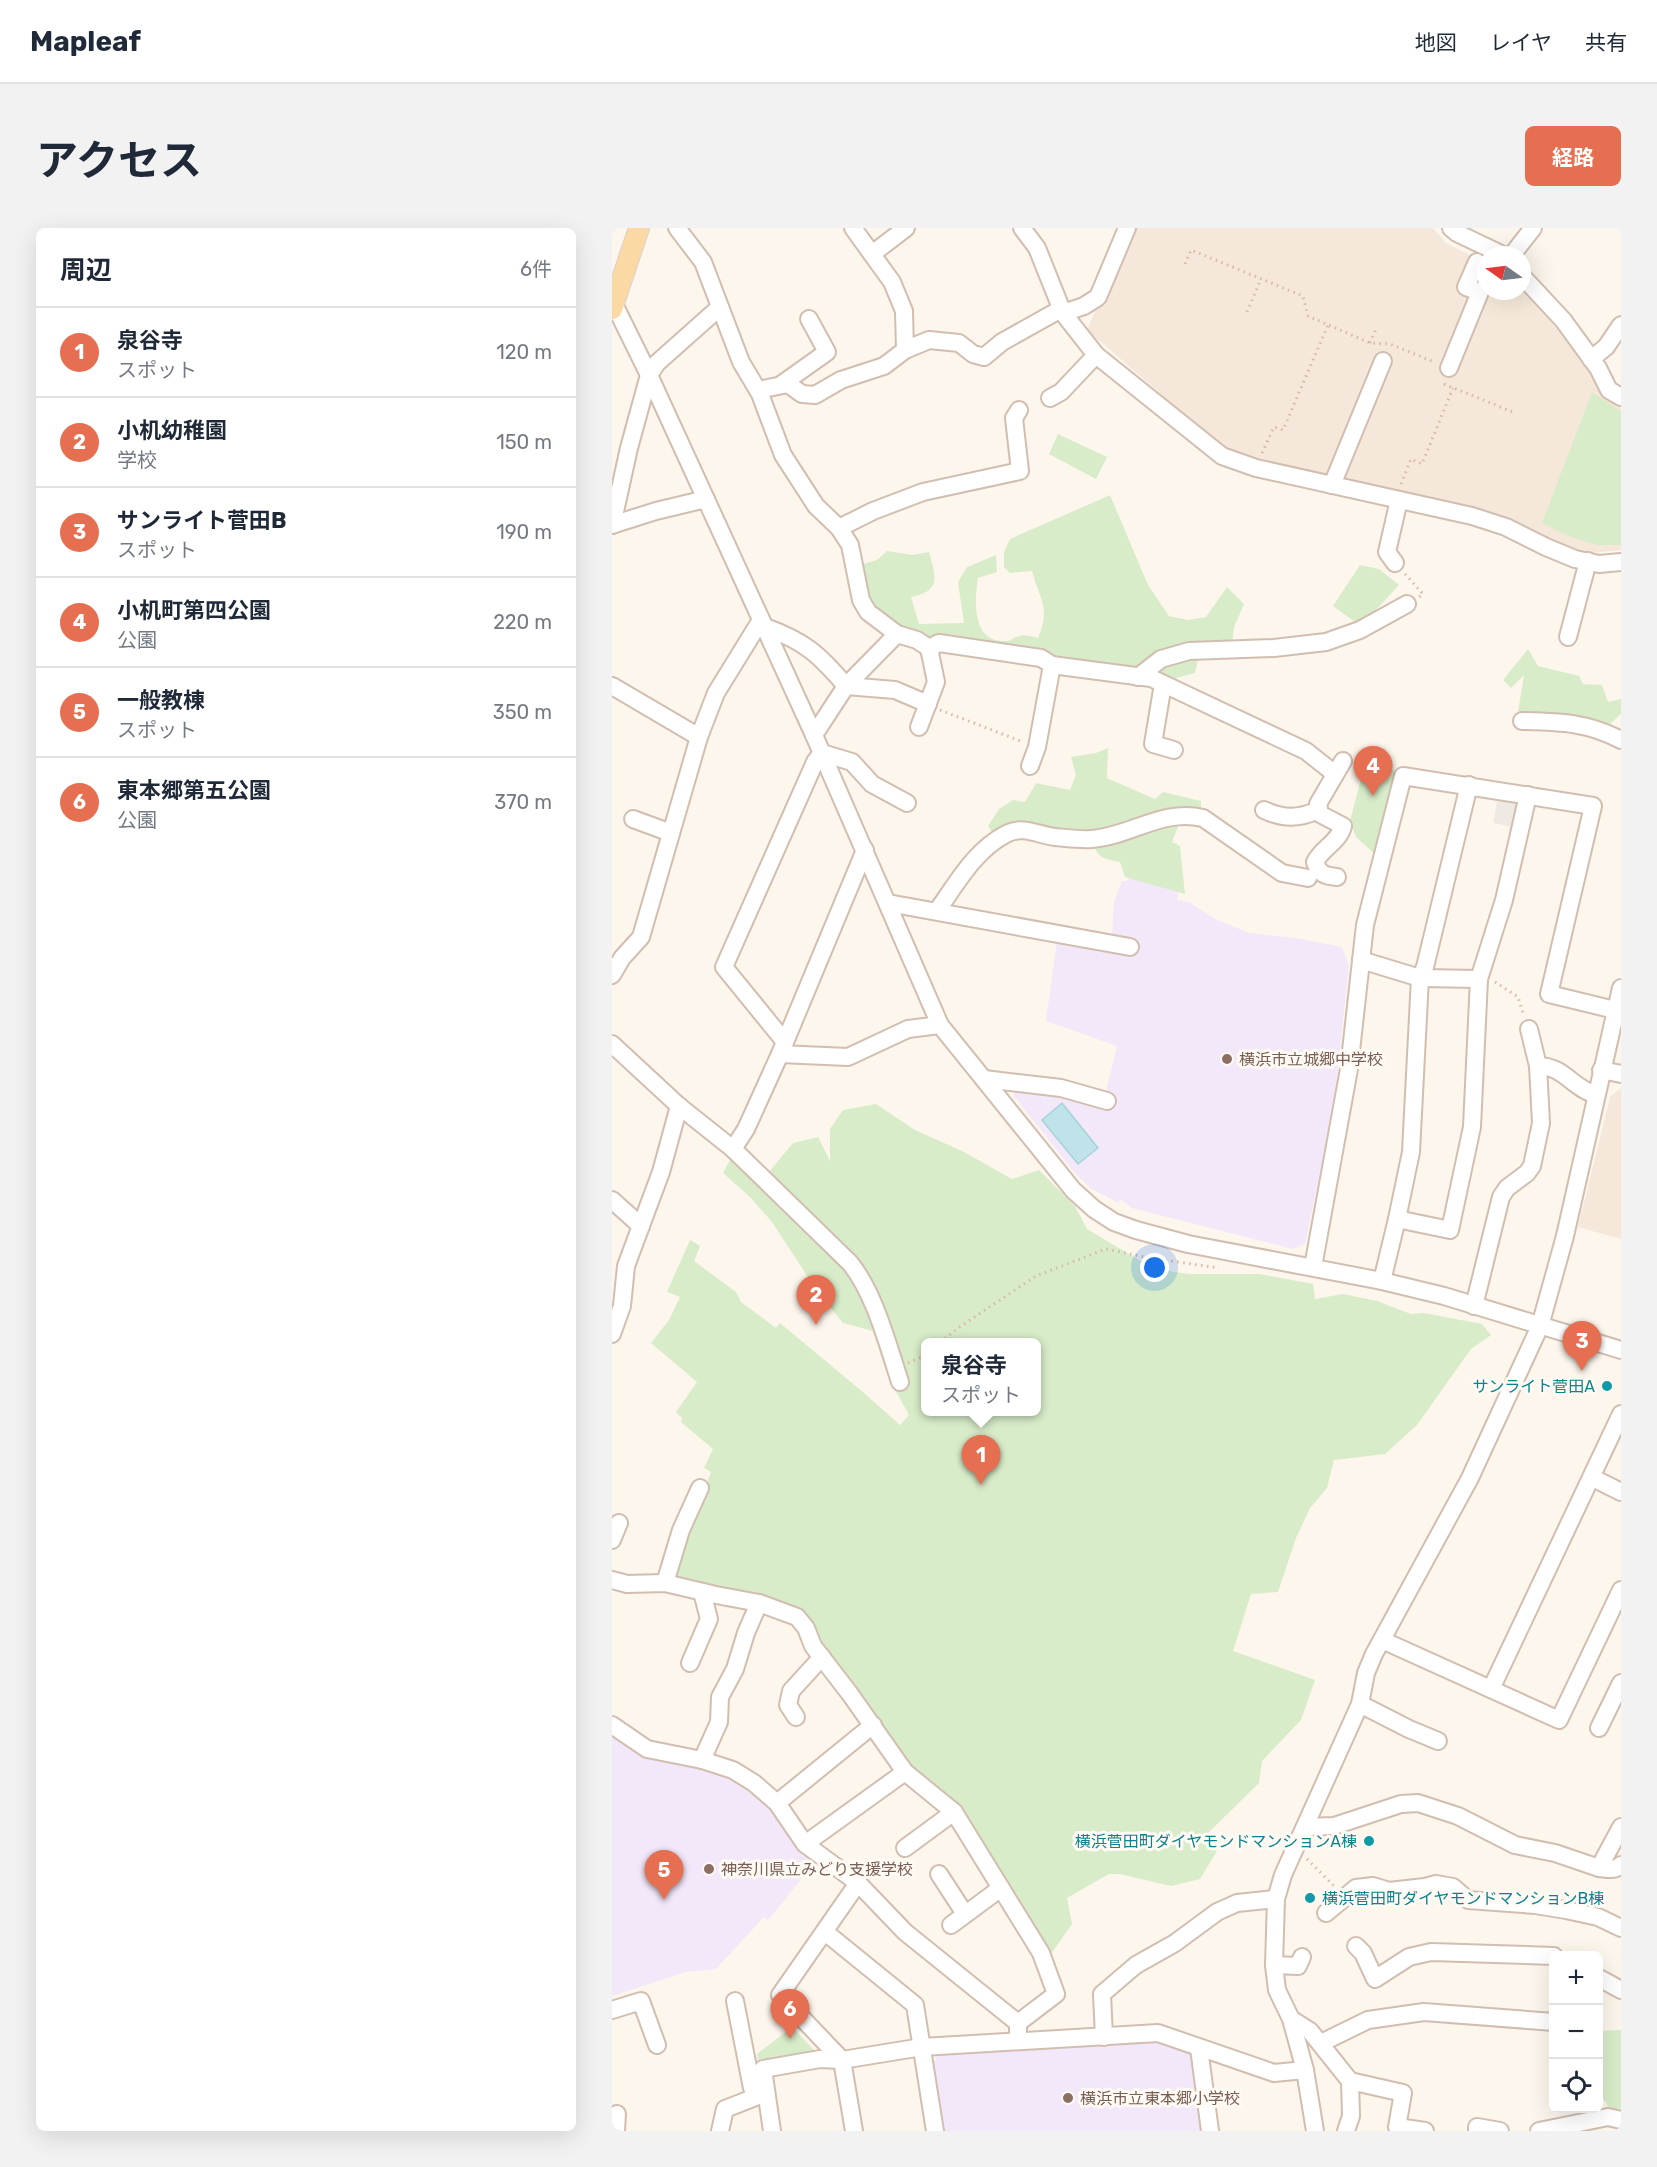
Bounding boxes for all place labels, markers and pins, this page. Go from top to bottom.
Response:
pin: 4 [1354,746,1392,796]
place label: 横浜市立城郷中学校 [1239,1050,1383,1069]
marker: 横浜市立城郷中学校 [1220,1052,1234,1066]
pin: 2 [796,1276,836,1325]
pin: 3 [1562,1322,1602,1371]
place label: サンライト菅田A [1472,1377,1595,1396]
marker: サンライト菅田A [1600,1379,1614,1393]
pin: 1 [962,1436,1000,1485]
place label: 横浜菅田町ダイヤモンドマンションA棟 [1075,1832,1357,1851]
marker: 横浜菅田町ダイヤモンドマンションA棟 [1362,1834,1376,1848]
pin: 5 [644,1850,684,1900]
place label: 神奈川県立みどり支援学校 [721,1860,913,1879]
marker: 神奈川県立みどり支援学校 [702,1862,716,1876]
place label: 横浜菅田町ダイヤモンドマンションB棟 [1322,1889,1604,1908]
marker: 横浜菅田町ダイヤモンドマンションB棟 [1303,1891,1317,1905]
pin: 6 [770,1990,810,2039]
place label: 横浜市立東本郷小学校 [1080,2089,1240,2108]
marker: 横浜市立東本郷小学校 [1061,2091,1075,2105]

